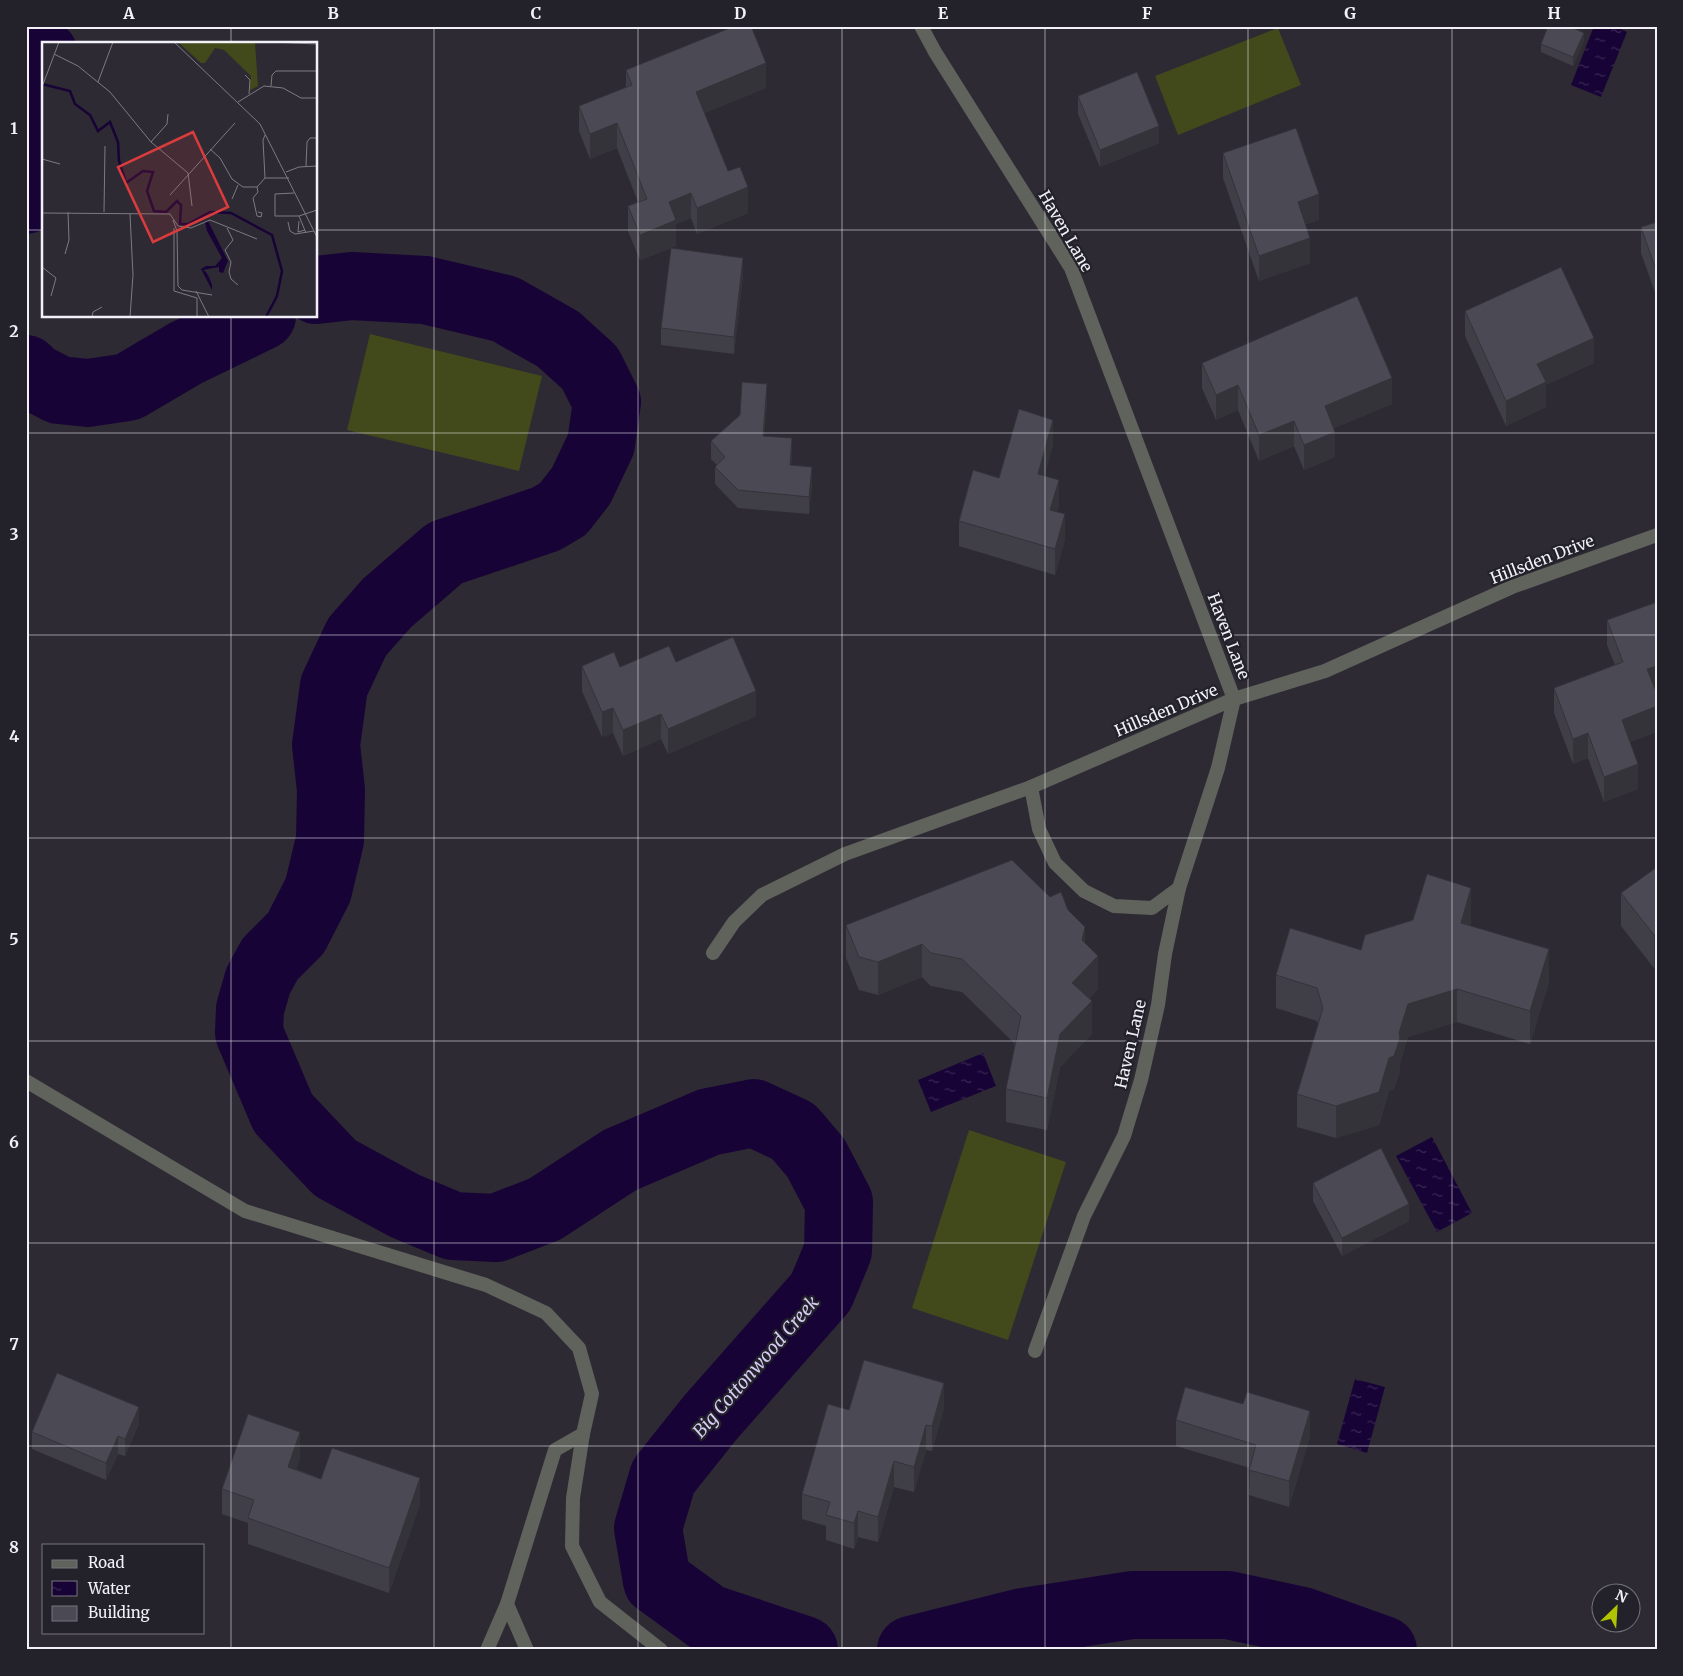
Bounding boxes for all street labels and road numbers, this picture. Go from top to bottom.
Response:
street label: Haven Lane [1035,187,1097,275]
street label: Hillsden Drive [1487,530,1597,588]
street label: Haven Lane [1203,590,1255,682]
street label: Hillsden Drive [1112,679,1220,741]
street label: Haven Lane [1110,998,1150,1090]

